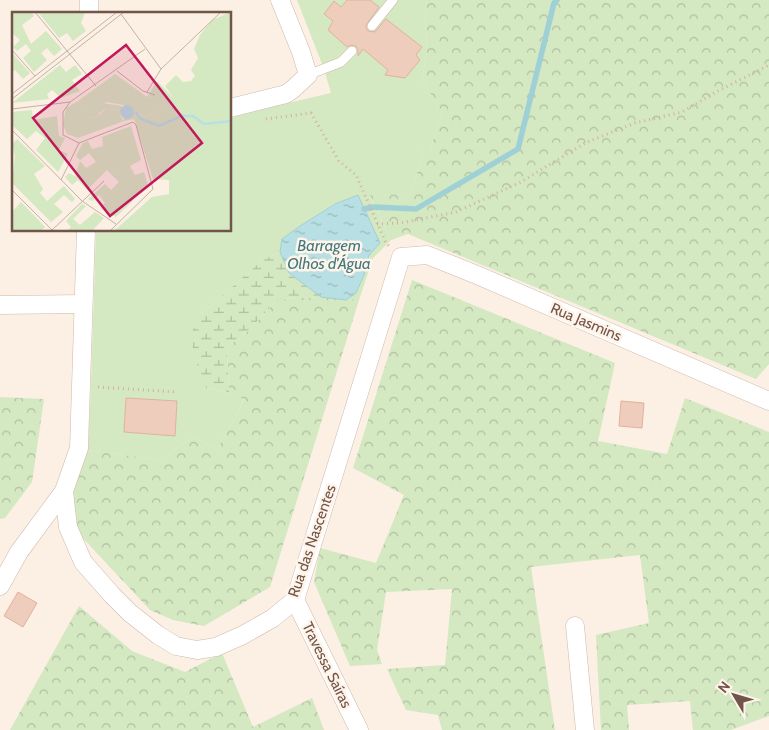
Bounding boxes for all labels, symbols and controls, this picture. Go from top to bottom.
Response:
inset map [12,12,231,231]
water label: Barragem Olhos d'Água [287,236,371,273]
street label: Rua Jasmins [548,299,624,345]
street label: Rua das Nascentes [284,482,340,600]
street label: Travessa Saíras [298,619,356,711]
north arrow [709,670,759,720]
text: N [714,678,734,696]

